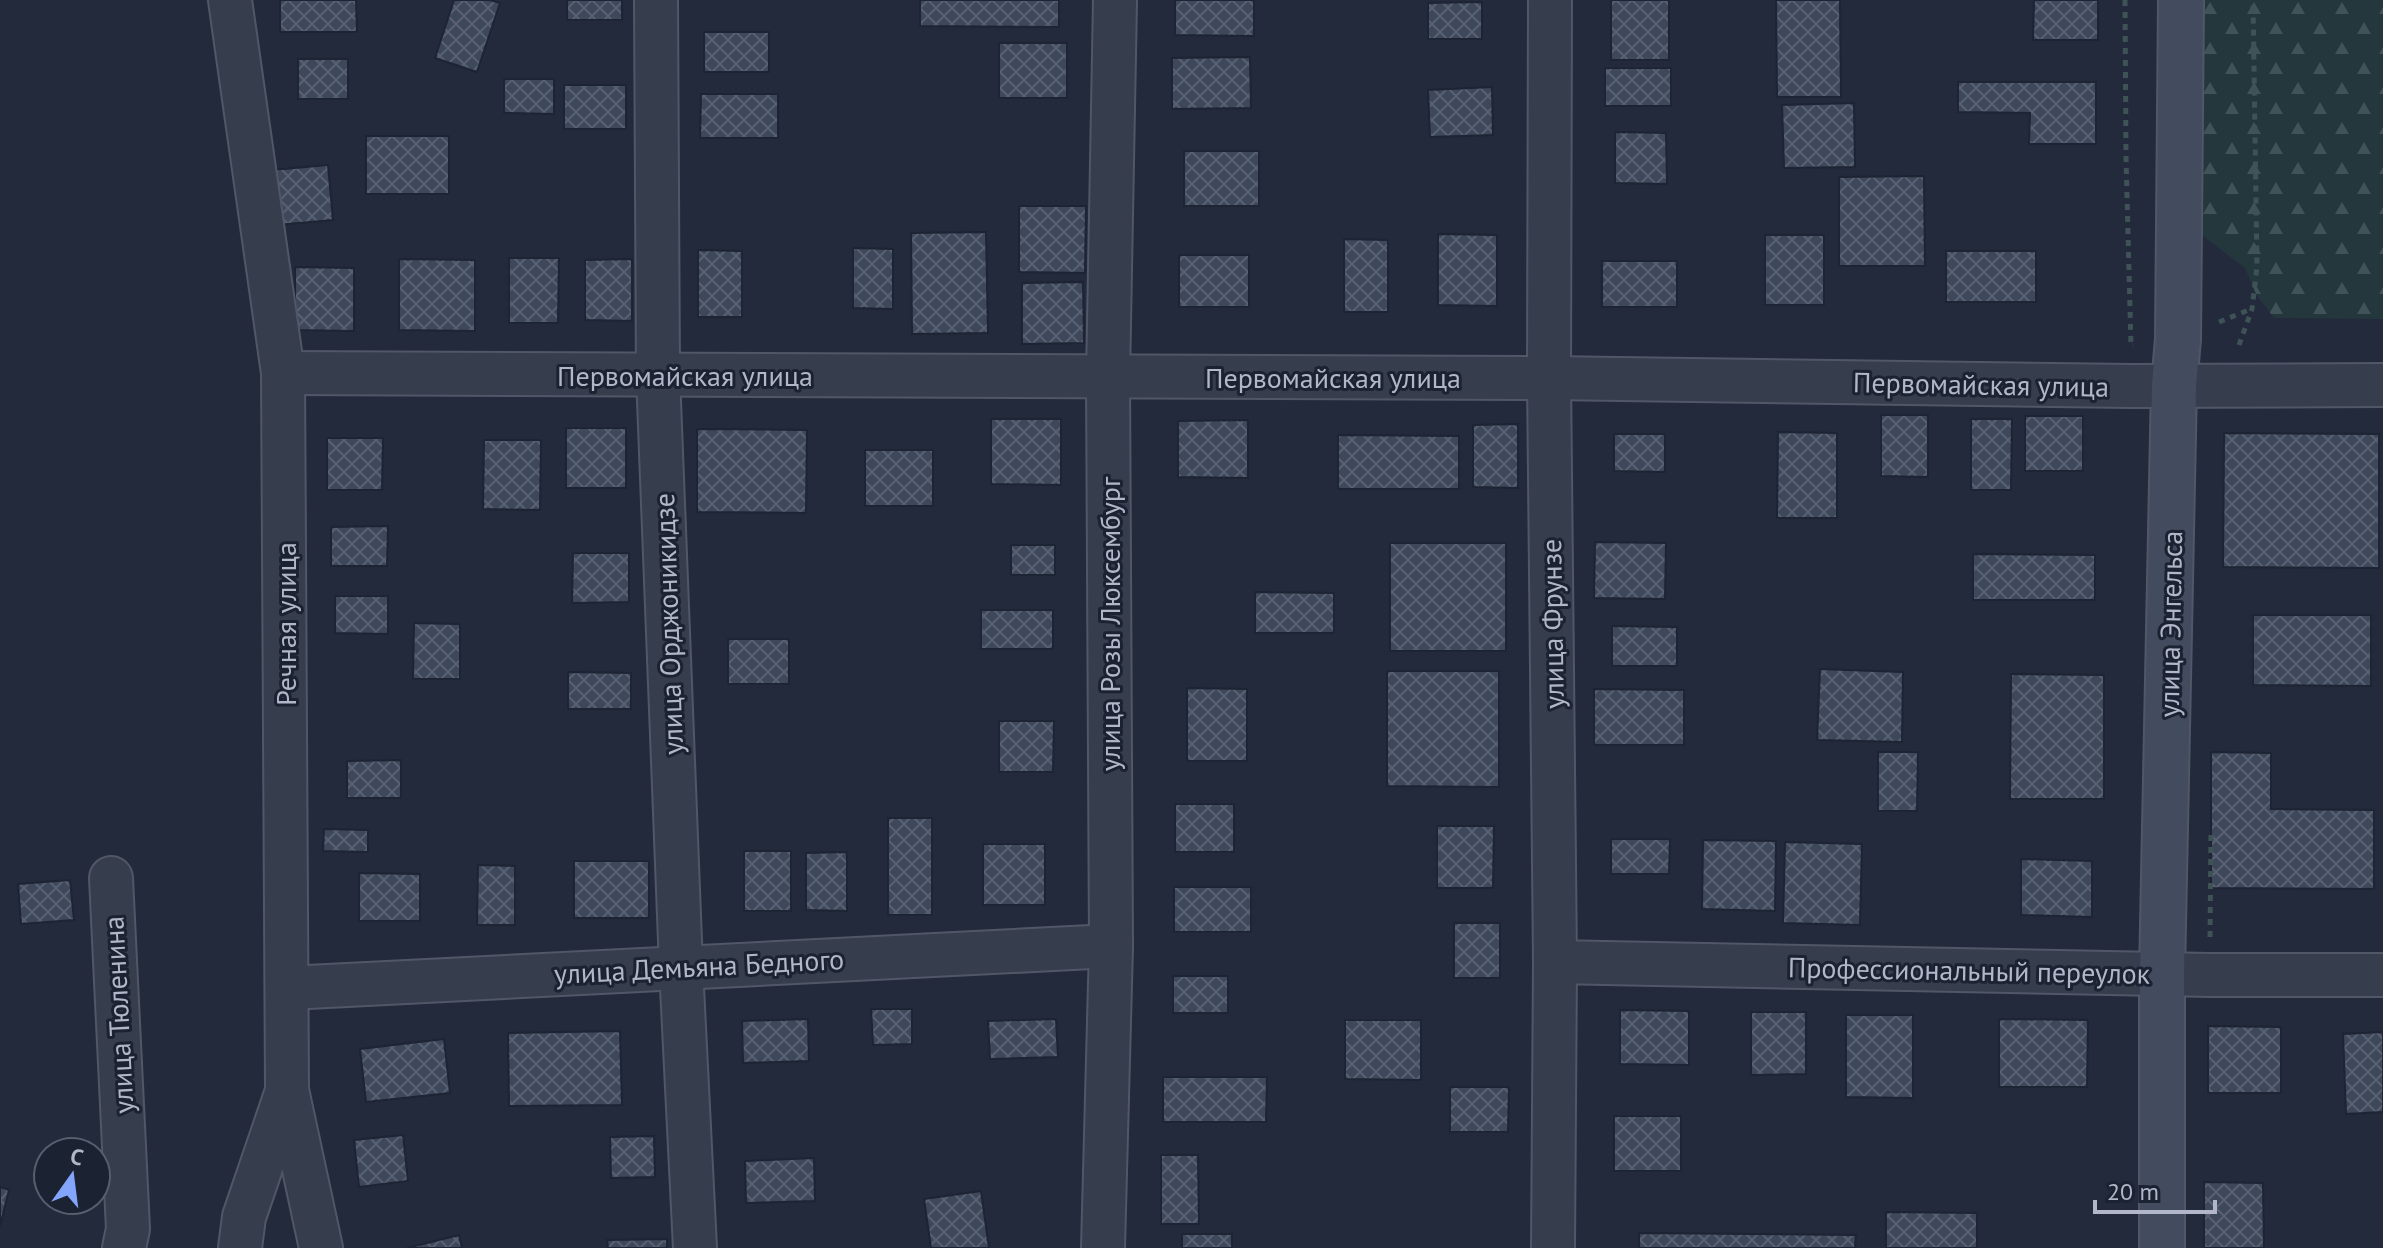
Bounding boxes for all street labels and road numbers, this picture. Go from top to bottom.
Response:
street label: Первомайская улица [557,357,813,394]
street label: Первомайская улица [1205,359,1461,396]
street label: Первомайская улица [1853,363,2109,405]
street label: улица Розы Люксембург [1091,476,1128,771]
street label: улица Орджоникидзе [645,492,691,756]
street label: улица Энгельса [2150,530,2190,718]
street label: улица Фрунзе [1532,539,1572,709]
street label: Речная улица [267,542,304,706]
street label: улица Тюленина [94,915,142,1115]
street label: улица Демьяна Бедного [553,940,845,992]
street label: Профессиональный переулок [1788,948,2151,992]

